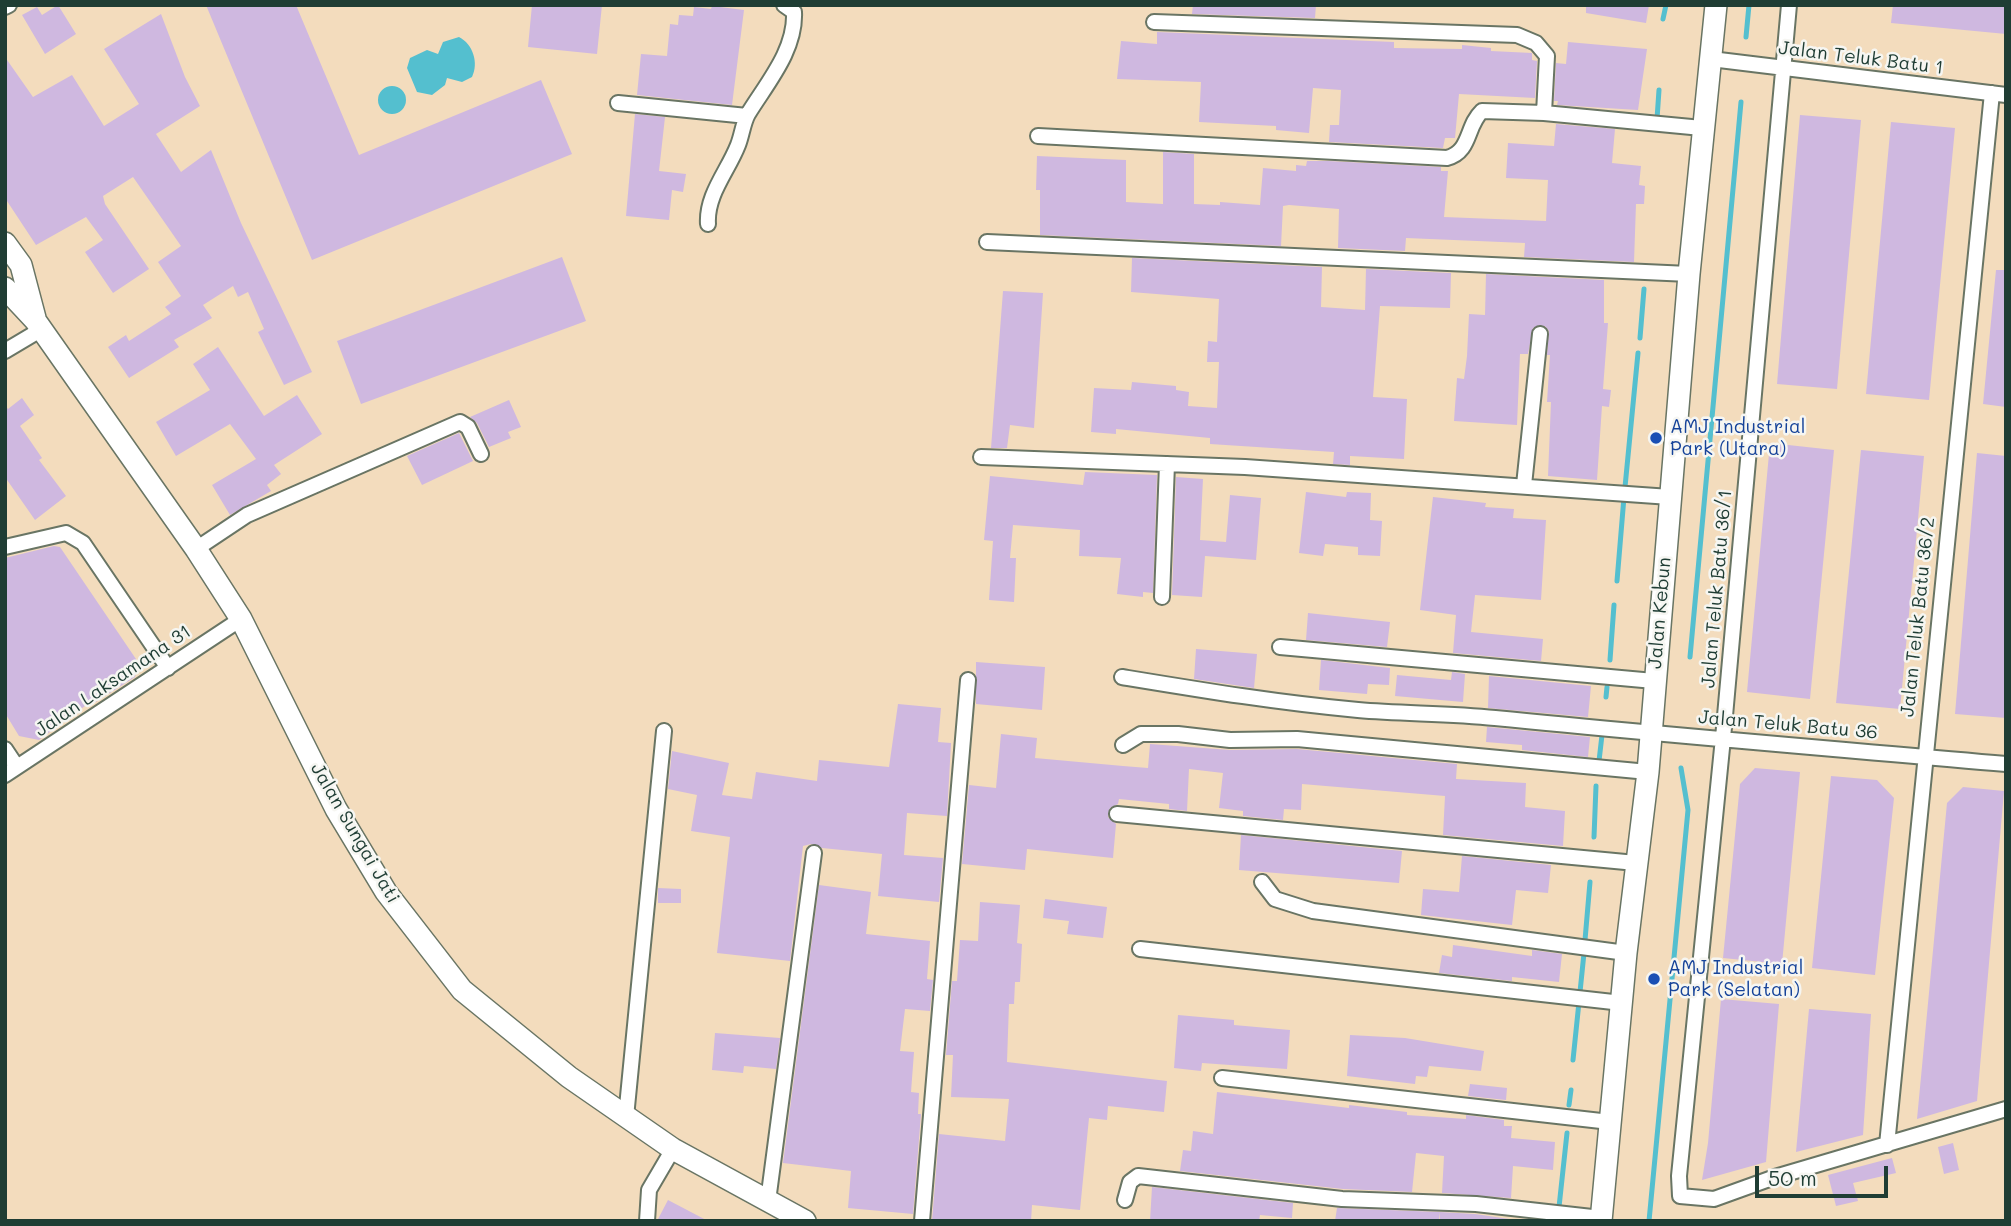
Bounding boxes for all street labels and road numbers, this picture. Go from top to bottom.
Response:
street label: Jalan Teluk Batu 1 [1777,37,1945,79]
street label: Jalan Teluk Batu 36/1 [1697,489,1737,689]
street label: Jalan Teluk Batu 36/2 [1896,516,1940,718]
street label: Jalan Kebun [1644,556,1676,670]
street label: Jalan Laksamana 31 [31,620,195,742]
street label: Jalan Teluk Batu 36 [1697,706,1879,744]
street label: Jalan Sungai Jati [306,759,404,907]

